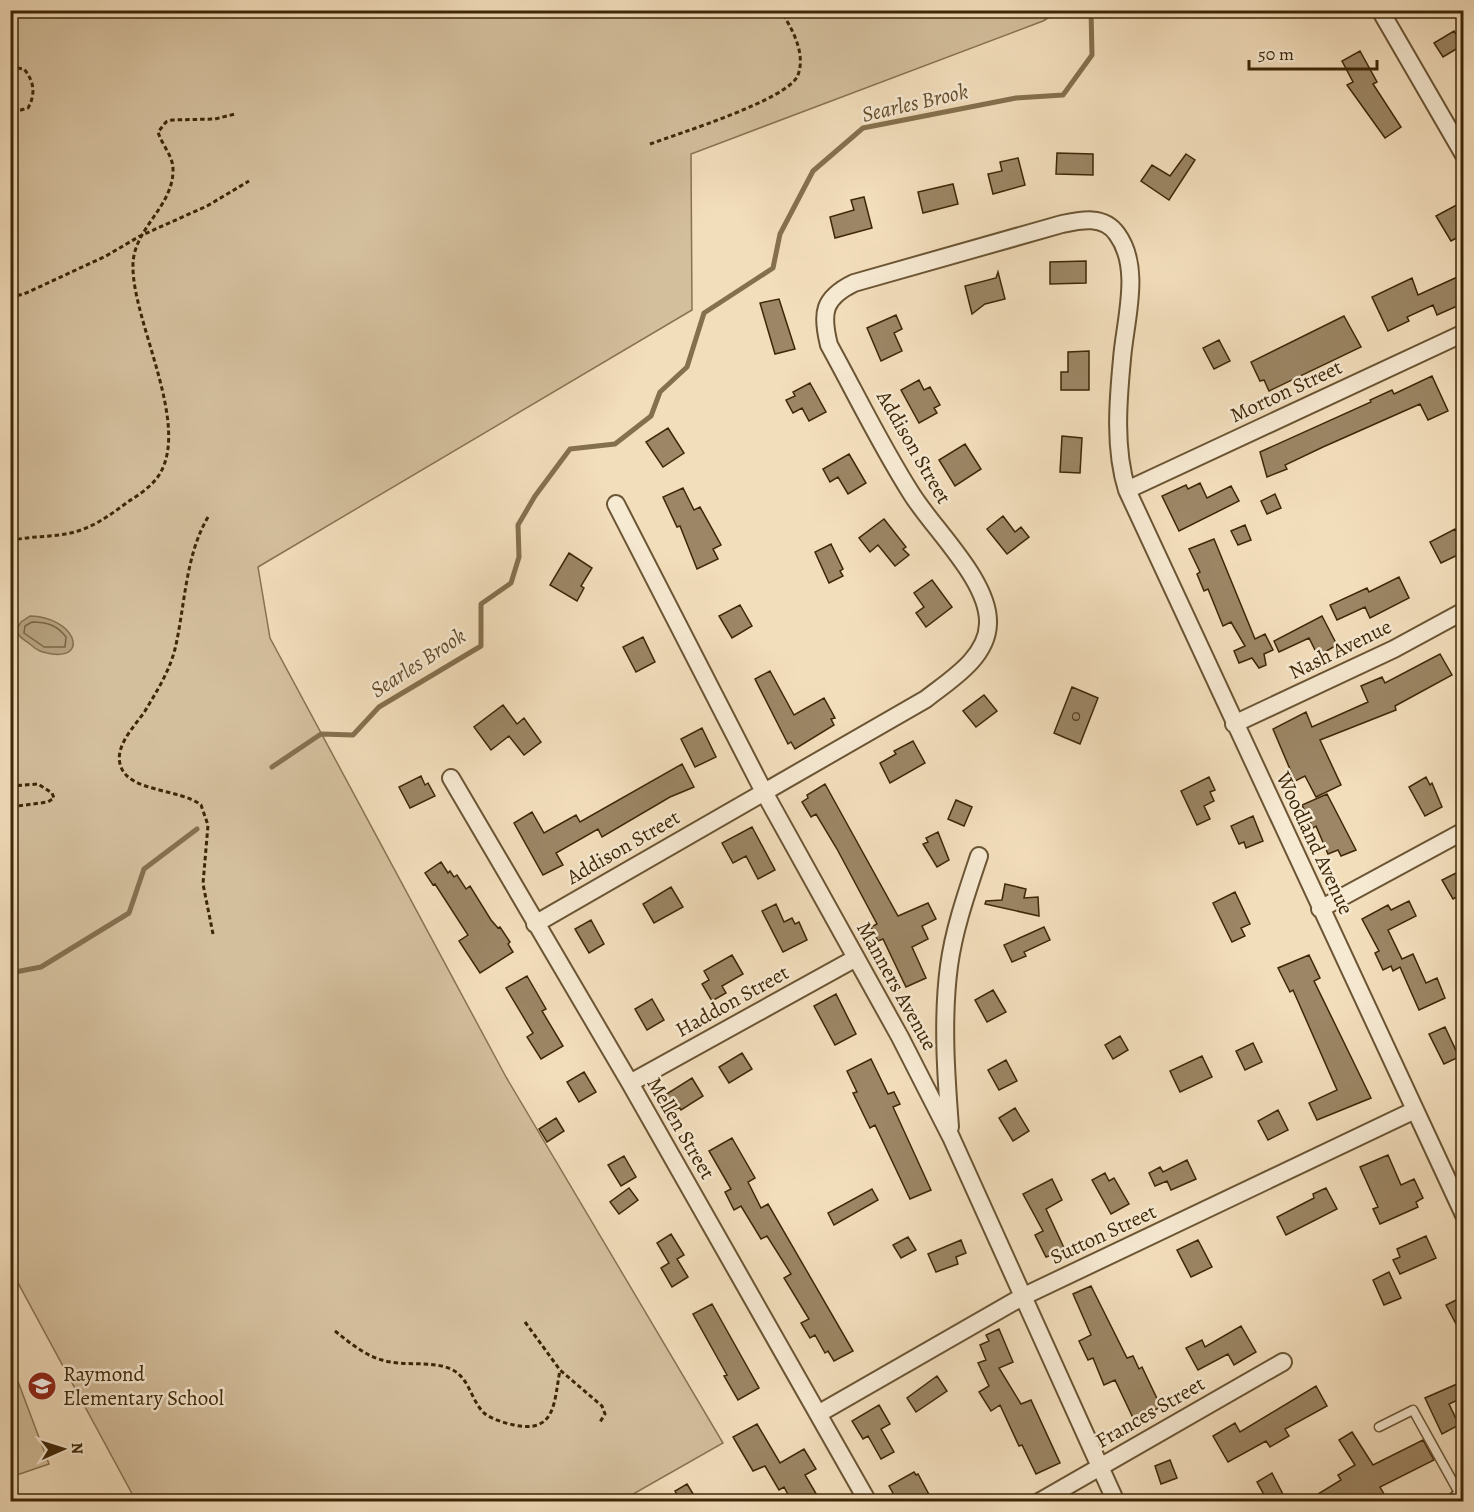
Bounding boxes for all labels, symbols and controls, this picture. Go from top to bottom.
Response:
scale bar [1249,33,1376,71]
text: 50 m [1258,42,1294,66]
water label: Searles Brook [859,76,971,130]
street label: Morton Street [1225,353,1347,429]
street label: Addison Street [870,384,958,509]
street label: Nash Avenue [1284,612,1396,686]
water label: Searles Brook [364,621,472,705]
house number: 0 [1071,703,1081,727]
street label: Woodland Avenue [1269,766,1360,919]
street label: Addison Street [560,803,685,891]
street label: Manners Avenue [850,917,944,1055]
street label: Haddon Street [670,958,794,1044]
street label: Mellen Street [640,1072,722,1184]
street label: Sutton Street [1045,1197,1161,1271]
place label: Raymond Elementary School [63,1360,224,1412]
street label: Frances Street [1090,1369,1210,1455]
school or university icon: Raymond Elementary School [26,1370,58,1402]
north arrow [33,1419,93,1479]
text: N [66,1442,88,1455]

